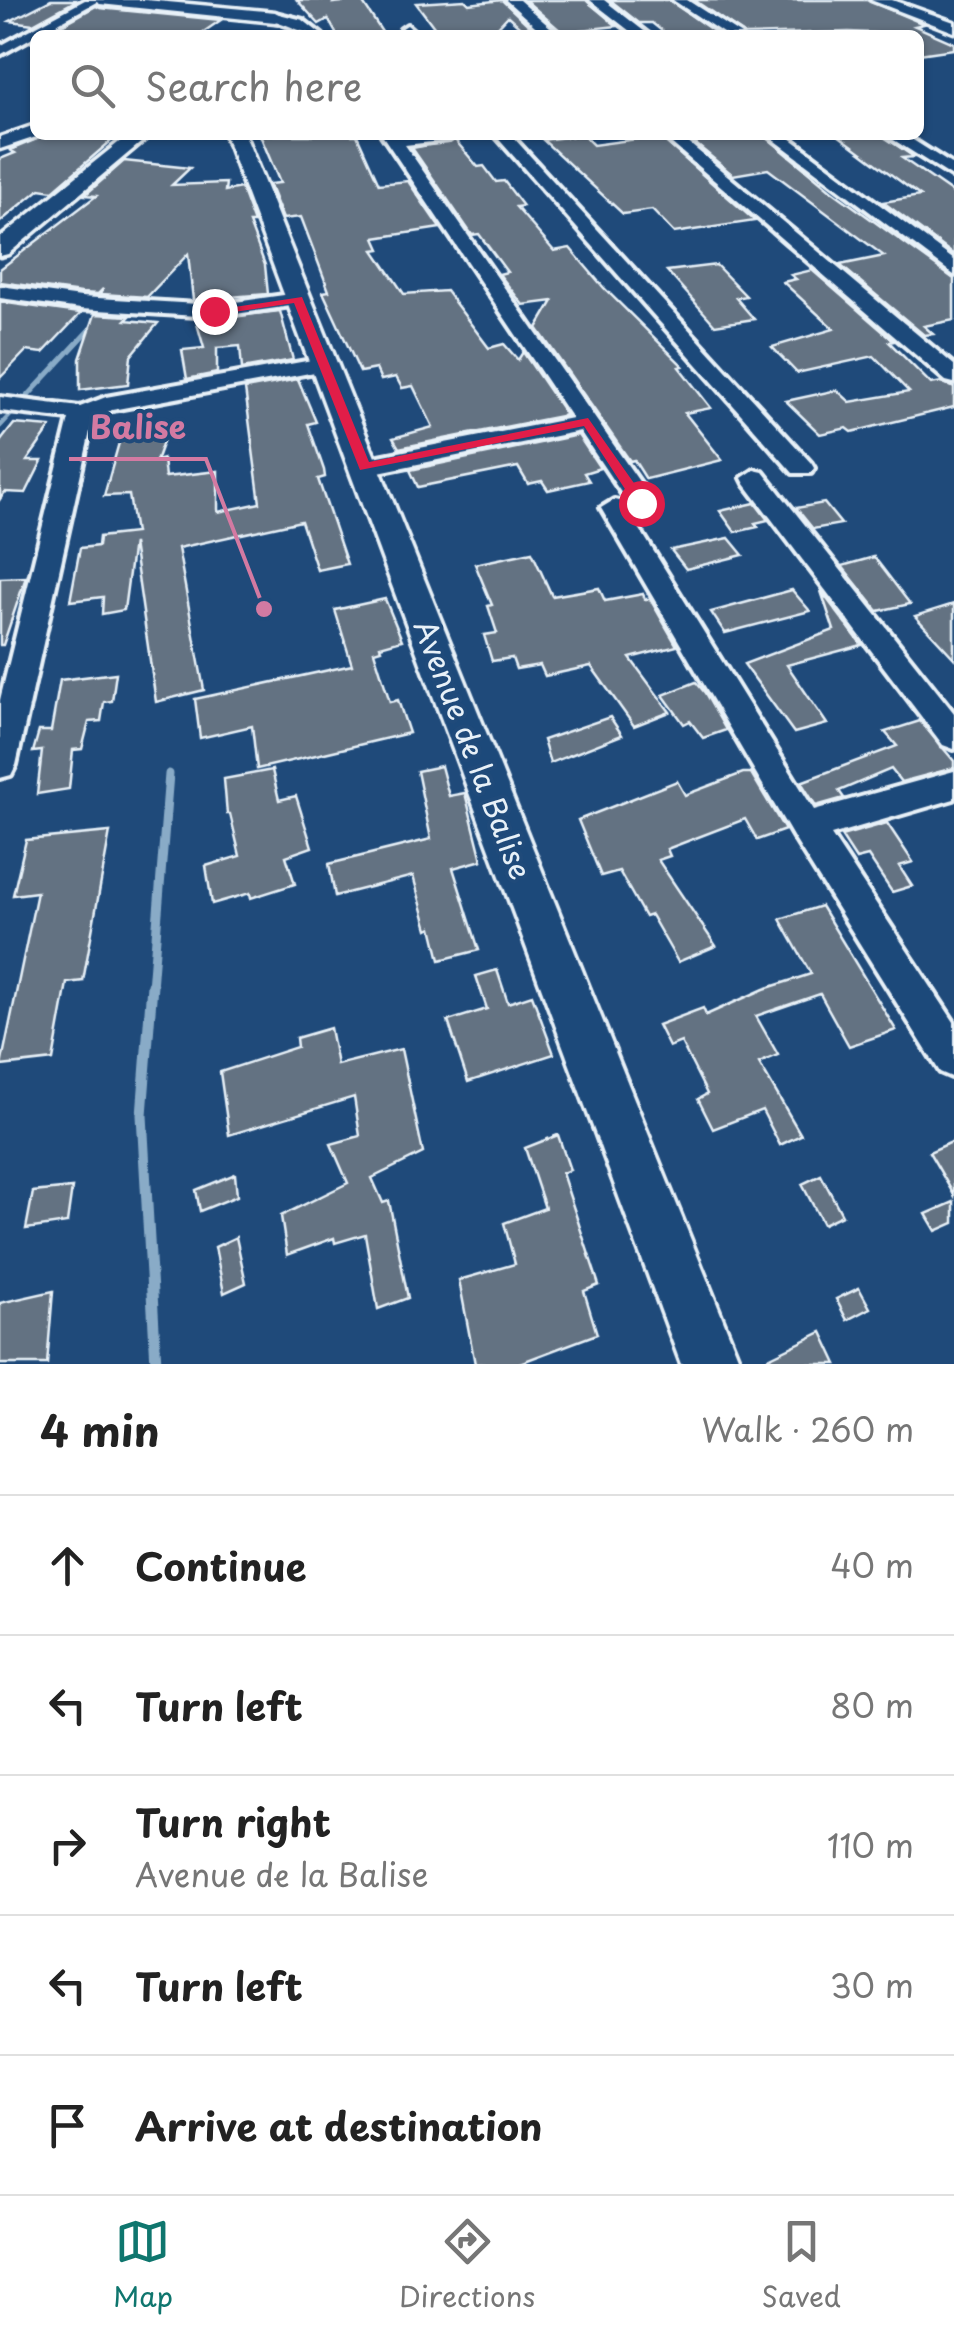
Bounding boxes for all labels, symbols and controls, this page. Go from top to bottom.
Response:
search box [30,30,924,140]
text: Search here [145,57,362,114]
icon: search [65,58,120,113]
route end [192,289,238,335]
callout: Balise [69,397,206,459]
text: Balise [90,402,186,450]
route start [619,481,665,527]
street label: Avenue de la Balise [404,613,544,885]
text: 4 min [40,1398,160,1461]
text: Walk · 260 m [701,1405,914,1453]
text: Continue [135,1537,306,1594]
icon: ahead [40,1538,95,1593]
text: 40 m [830,1541,914,1589]
text: Turn left [135,1677,303,1734]
icon: left [40,1678,95,1733]
text: 80 m [830,1681,914,1729]
text: Turn right [135,1793,331,1850]
icon: right [40,1818,95,1873]
text: 110 m [827,1821,914,1869]
text: Avenue de la Balise [135,1850,428,1898]
text: Turn left [135,1957,303,2014]
icon: left [40,1958,95,2013]
text: 30 m [830,1961,914,2009]
text: Arrive at destination [135,2097,543,2154]
icon: arrive [40,2098,95,2153]
tab: Map [113,2214,173,2317]
tab: Directions [399,2214,535,2317]
tab: Saved [761,2214,841,2317]

